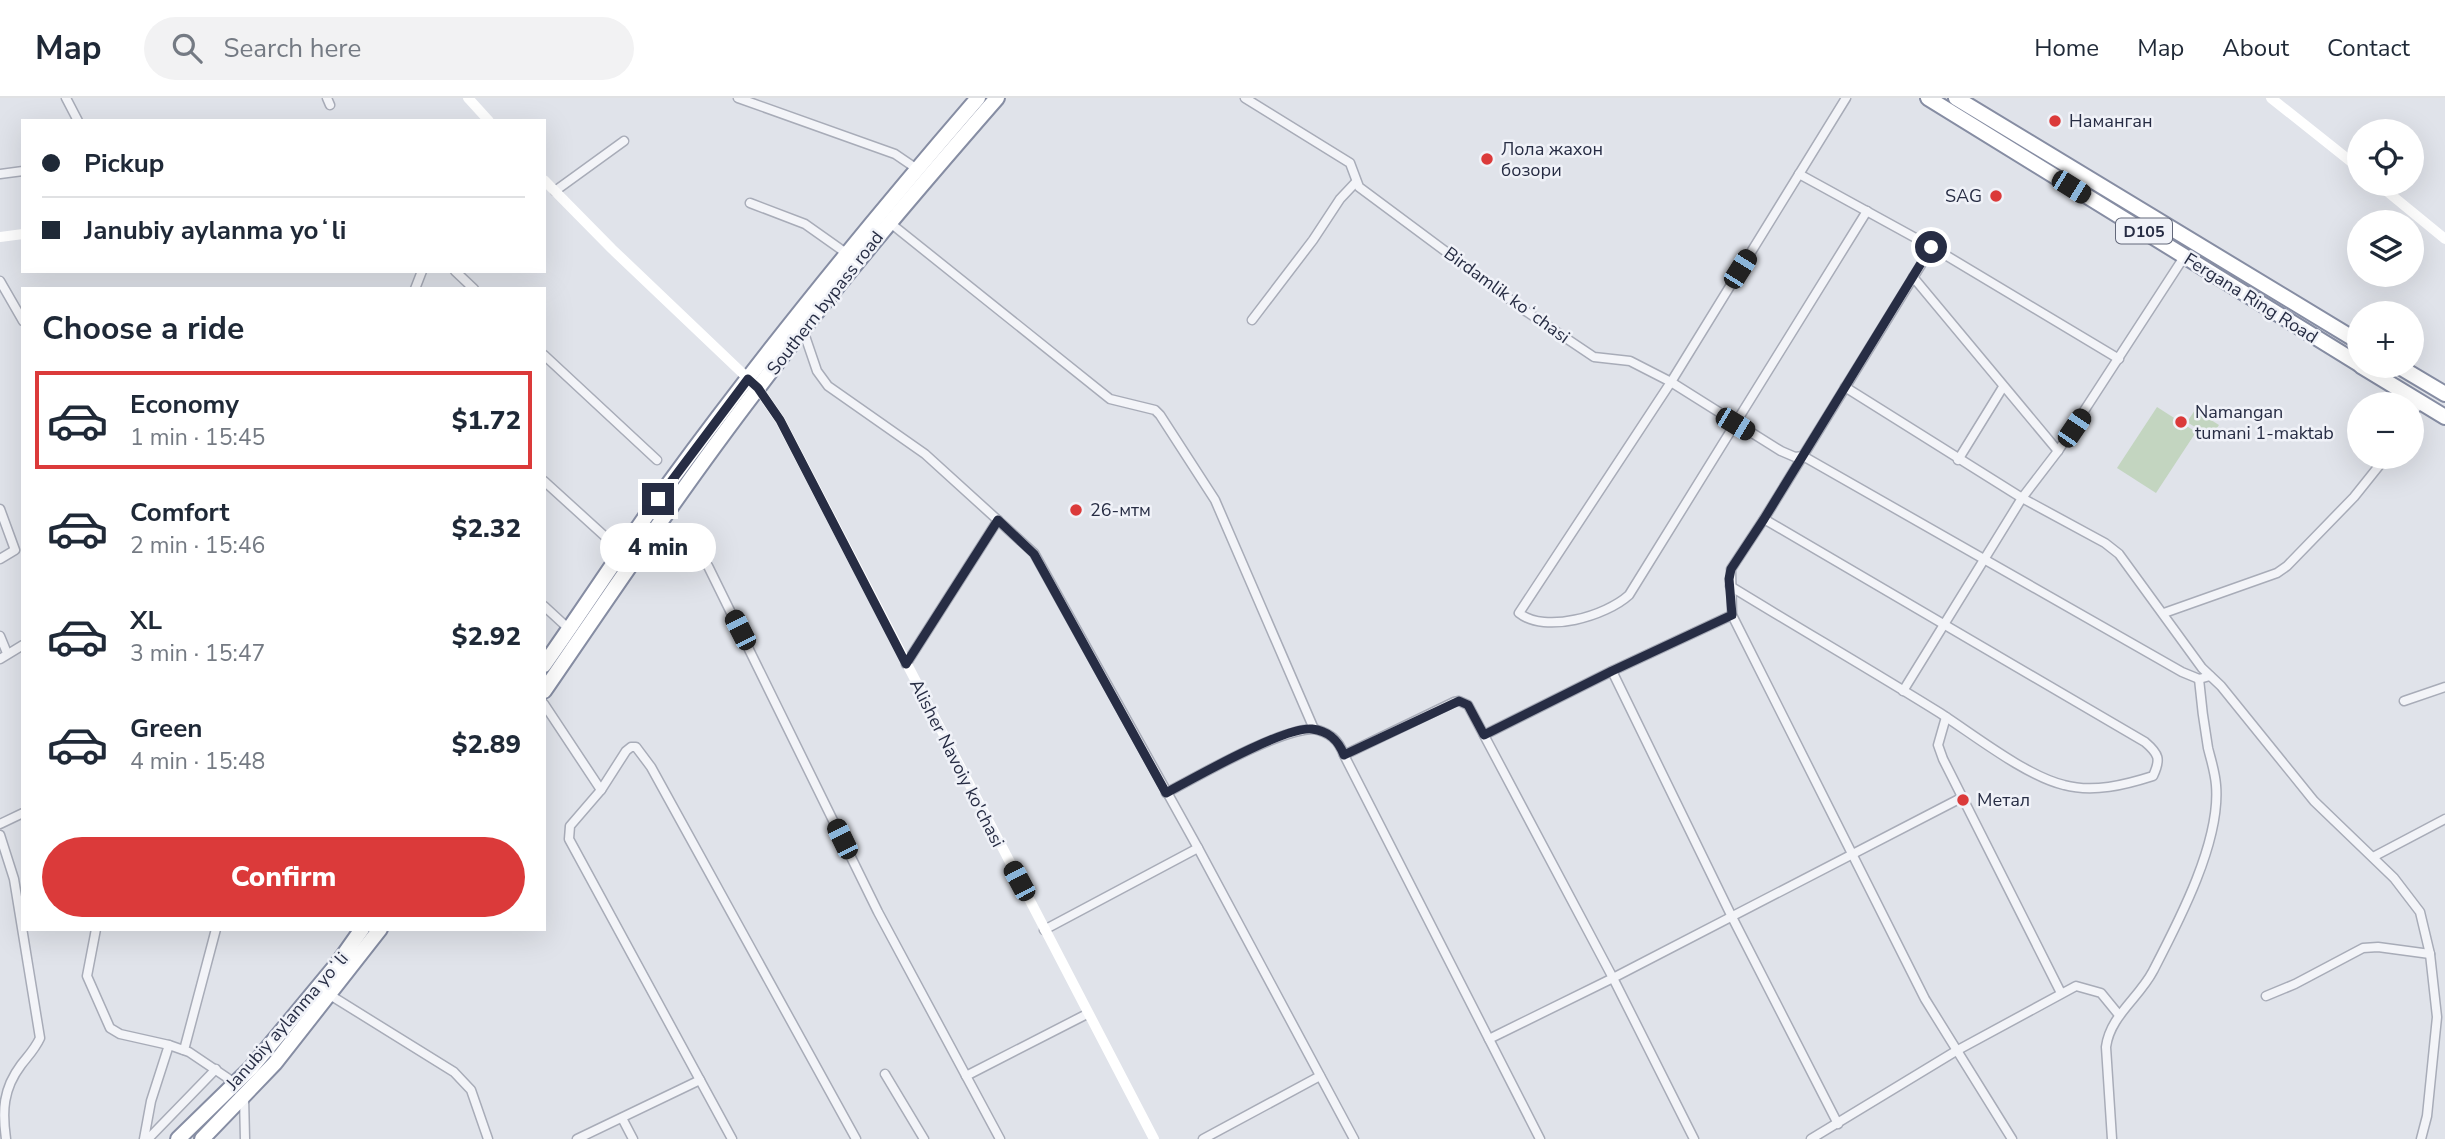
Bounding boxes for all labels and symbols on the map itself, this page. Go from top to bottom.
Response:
place label: Наманган [2069,109,2153,133]
marker: Наманган [2047,113,2063,129]
place label: Лола жахон бозори [1501,137,1603,182]
marker: Лола жахон бозори [1479,151,1495,167]
car [2048,167,2095,207]
place label: SAG [1945,184,1982,208]
marker: SAG [1988,188,2004,204]
road number: D105 [2116,218,2172,244]
street label: Southern bypass road [761,226,889,380]
route start [1915,231,1947,263]
street label: Birdamlik koʻchasi [1439,241,1575,349]
car [1720,246,1761,292]
street label: Fergana Ring Road [2180,247,2322,349]
place label: Namangan tumani 1-maktab [2195,400,2334,445]
car [1712,404,1759,444]
car [2054,405,2095,451]
marker: Namangan tumani 1-maktab [2173,414,2189,430]
route end [642,483,674,515]
place label: 26-мтм [1090,498,1151,522]
marker: 26-мтм [1068,502,1084,518]
callout: 4 min [600,524,716,572]
car [722,607,759,653]
street label: Alisher Navoiy ko'chasi [904,675,1010,851]
place label: Метал [1977,788,2030,812]
marker: Метал [1955,792,1971,808]
car [824,816,861,862]
car [1000,858,1039,904]
street label: Janubiy aylanma yoʻli [220,947,354,1096]

